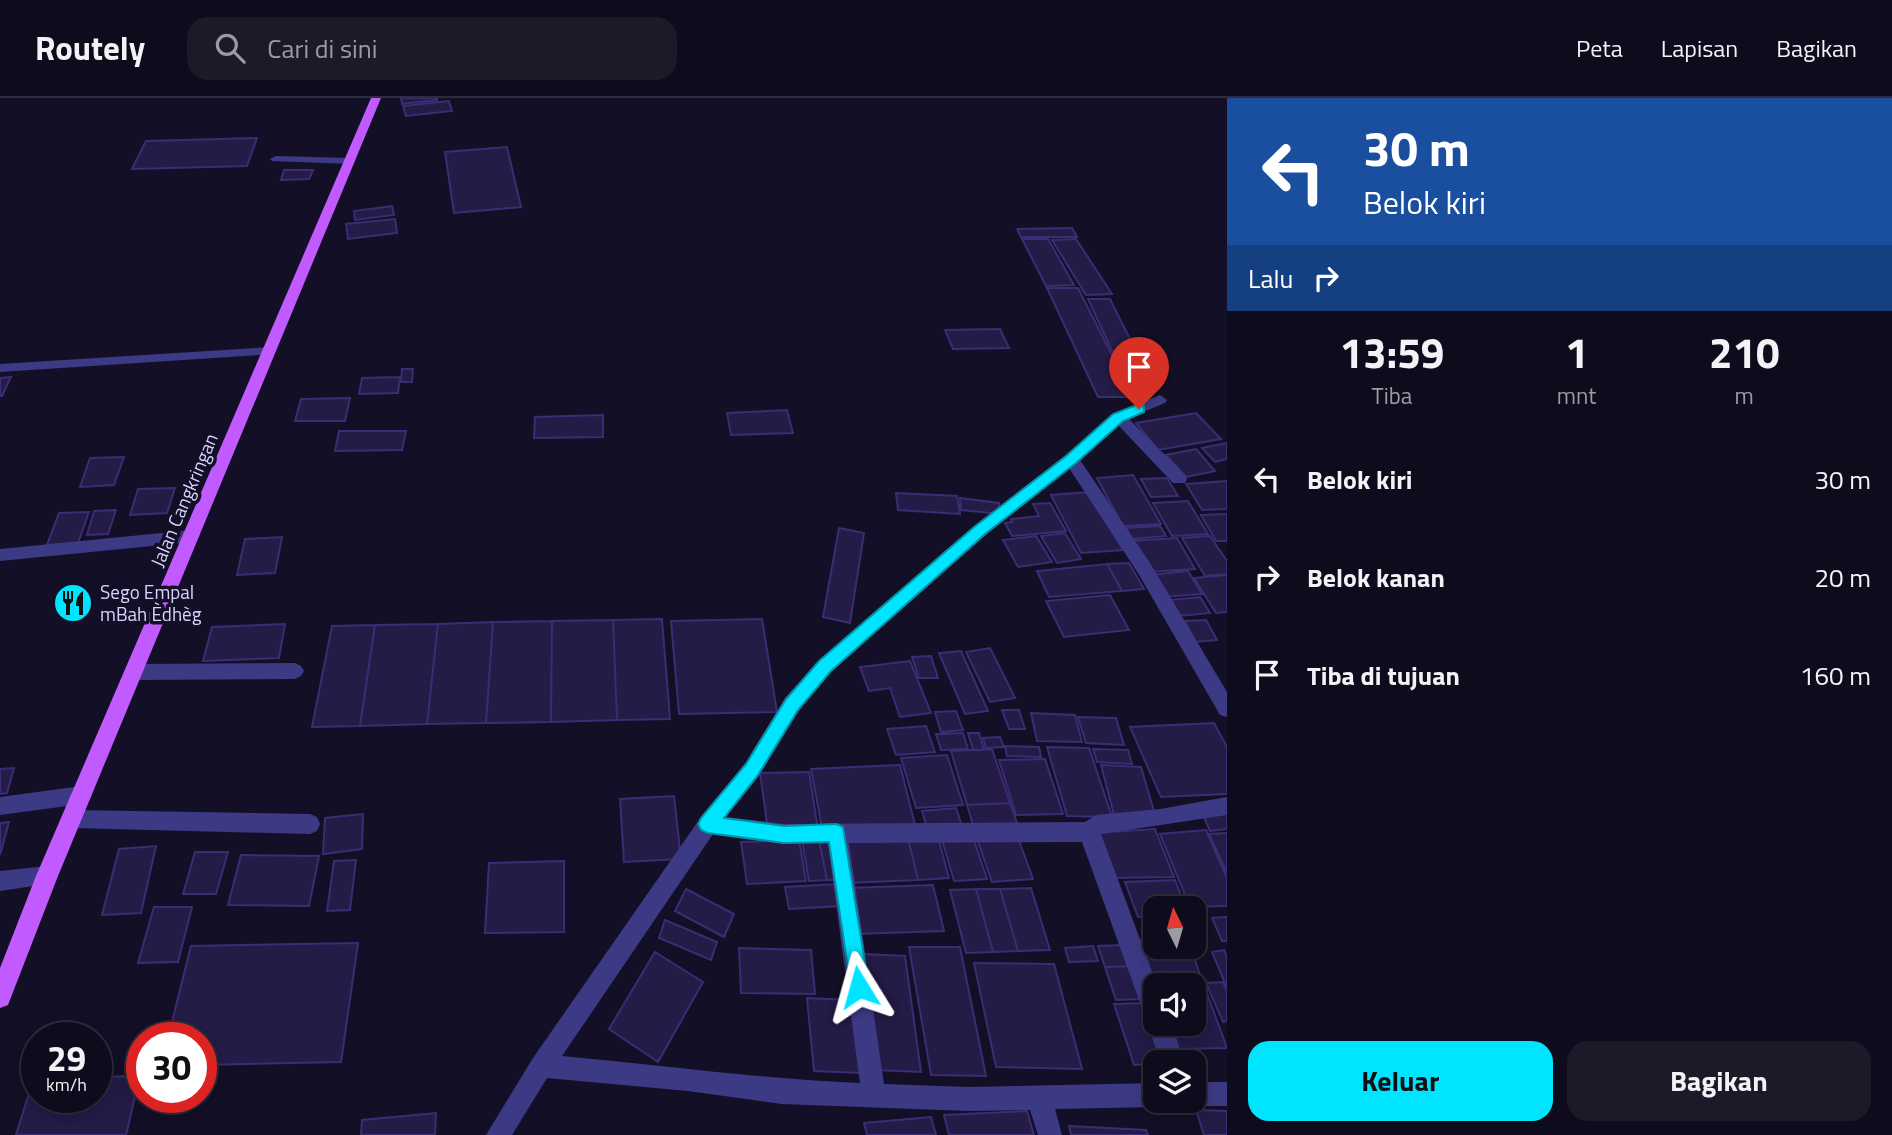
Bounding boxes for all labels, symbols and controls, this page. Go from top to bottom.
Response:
search box [187,17,677,80]
text: Routely [35,23,145,73]
icon: search [211,29,249,67]
text: Cari di sini [267,29,377,68]
text: Peta [1576,30,1623,66]
text: Lapisan [1661,30,1738,66]
text: Bagikan [1776,30,1857,66]
text: 30 m [1363,110,1470,185]
icon: left [1248,126,1339,217]
text: Belok kiri [1363,178,1486,226]
text: Lalu [1248,259,1293,298]
icon: right [1307,259,1345,297]
text: 13:59 [1340,320,1444,384]
text: 1 [1565,320,1588,384]
text: 210 [1709,320,1780,384]
pin [1109,337,1169,409]
icon: arrive [1120,348,1158,386]
text: Tiba [1372,378,1412,413]
text: mnt [1557,378,1596,413]
text: m [1735,378,1754,413]
street label: Jalan Cangkringan [142,428,225,571]
icon: left [1248,460,1286,498]
text: Belok kiri [1307,460,1413,499]
text: 30 m [1814,460,1871,499]
icon: right [1248,558,1286,596]
text: Belok kanan [1307,558,1445,597]
text: 20 m [1814,558,1871,597]
place label: Sego Empal mBah Èdhèg [100,577,202,628]
restaurant icon: Sego Empal mBah Èdhèg [52,582,94,624]
icon: arrive [1248,656,1286,694]
text: Tiba di tujuan [1307,656,1460,695]
text: 160 m [1800,656,1871,695]
north arrow [1143,896,1206,959]
map controls [1143,896,1206,1113]
position arrow [822,950,896,1024]
button: sound [1143,973,1206,1036]
speed limit sign: 30 [126,1022,217,1113]
text: 29 [47,1031,86,1085]
button: Keluar [1248,1041,1553,1121]
button: Bagikan [1567,1041,1871,1121]
button: layers [1143,1050,1206,1113]
text: km/h [46,1071,87,1098]

